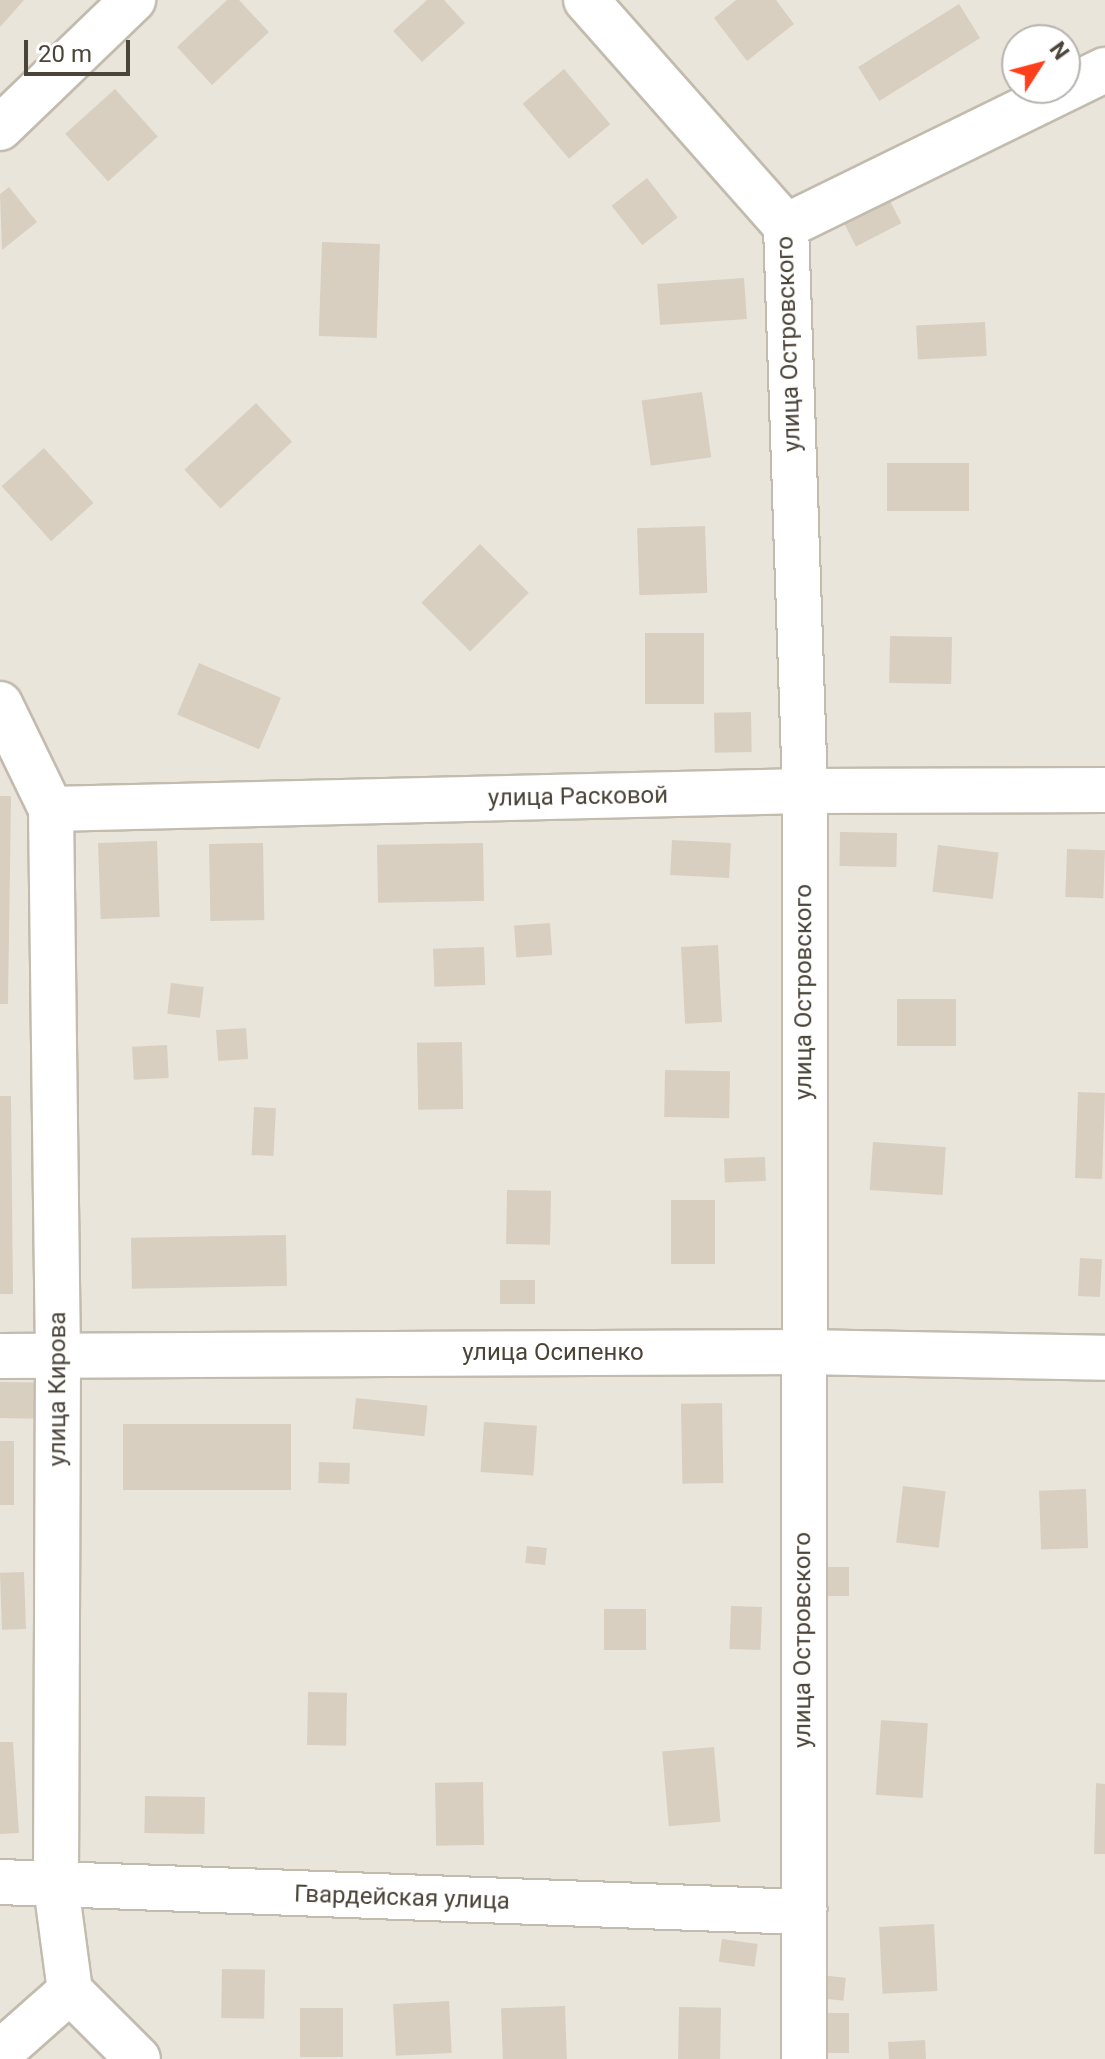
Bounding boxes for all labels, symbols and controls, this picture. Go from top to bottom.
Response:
scale bar [28,24,134,74]
north arrow [1001,24,1081,104]
text: N [1045,37,1074,64]
text: 20 m [38,40,92,68]
street label: улица Островского [771,236,807,452]
street label: улица Расковой [488,781,668,813]
street label: улица Островского [790,884,818,1100]
street label: улица Кирова [44,1312,72,1466]
street label: улица Осипенко [462,1339,644,1367]
street label: улица Островского [789,1532,817,1748]
street label: Гвардейская улица [294,1880,510,1916]

